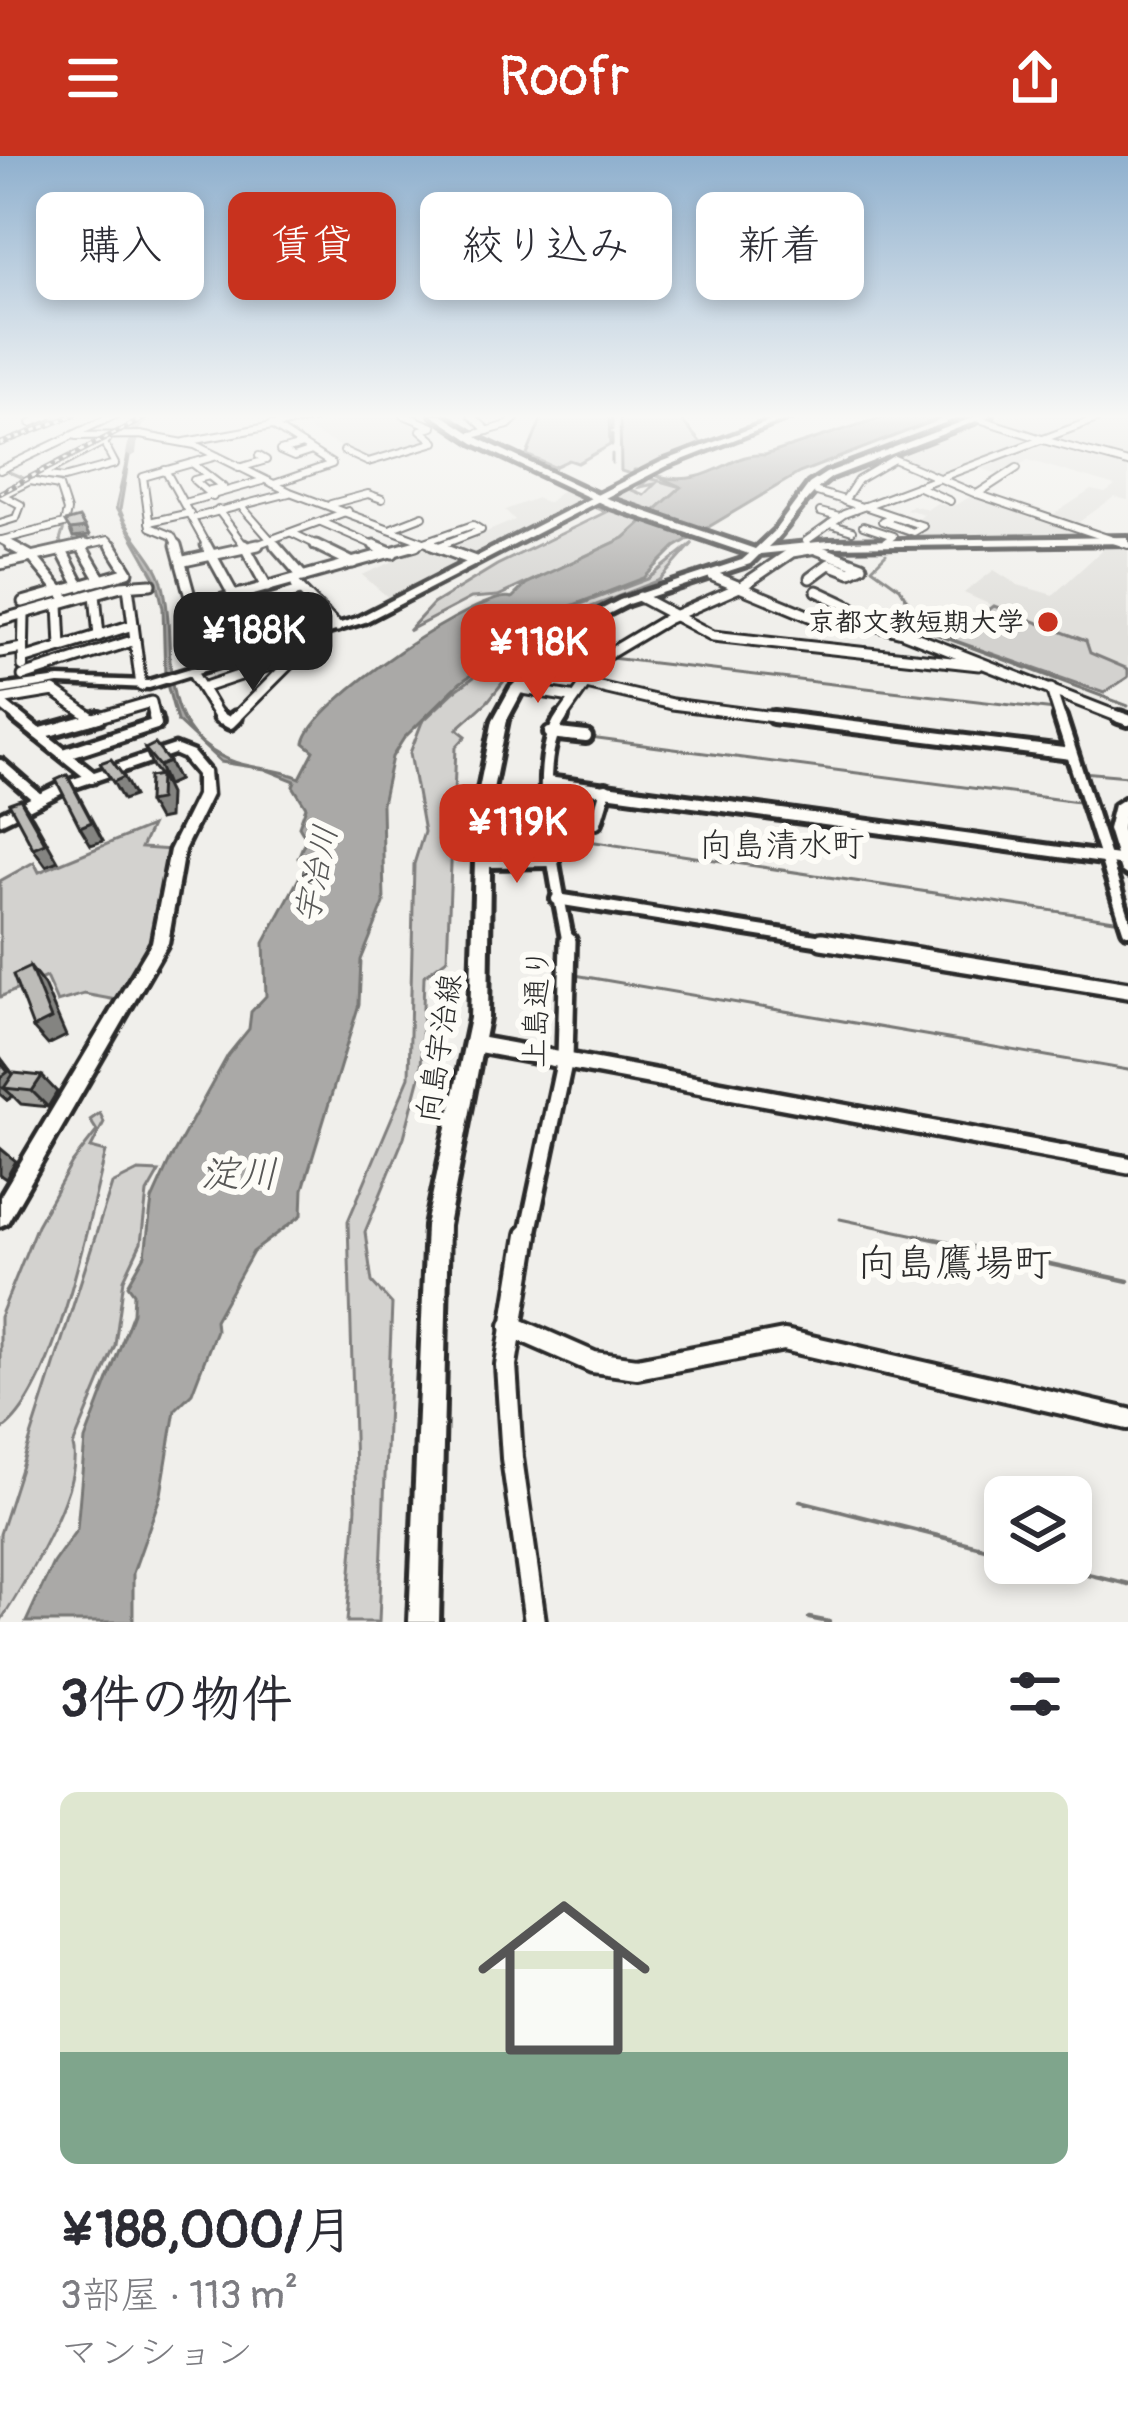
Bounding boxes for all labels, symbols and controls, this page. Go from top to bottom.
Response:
text: Roofr [499,44,629,112]
icon: menu [60,45,126,111]
icon: share [1002,45,1068,111]
chip: 購入 [36,192,204,300]
chip: 賃貸 [228,192,396,300]
chip: 絞り込み [420,192,672,300]
chip: 新着 [696,192,864,300]
pin: ¥188K [169,592,337,694]
pin: ¥118K [454,604,622,706]
text: ¥188K [200,606,306,655]
place label: 京都文教短期大学 [808,606,1024,639]
marker: 京都文教短期大学 [1035,609,1061,635]
text: ¥118K [488,618,588,667]
pin: ¥119K [433,784,601,886]
text: ¥119K [466,798,568,847]
water label: 宇治川 [286,822,347,927]
district label: 向島清水町 [700,825,865,866]
street label: 上島通り [516,947,557,1069]
street label: 向島宇治線 [409,971,469,1125]
water label: 淀川 [200,1150,278,1199]
district label: 向島鷹場町 [857,1239,1053,1288]
map controls [984,1476,1092,1584]
button: layers [984,1476,1092,1584]
icon: filters [1002,1661,1068,1727]
text: 3件の物件 [60,1668,292,1732]
icon: home [456,1870,672,2086]
text: ¥188,000/月 [60,2199,354,2263]
text: 3部屋 · 113 m² [60,2271,298,2320]
text: マンション [60,2328,253,2377]

